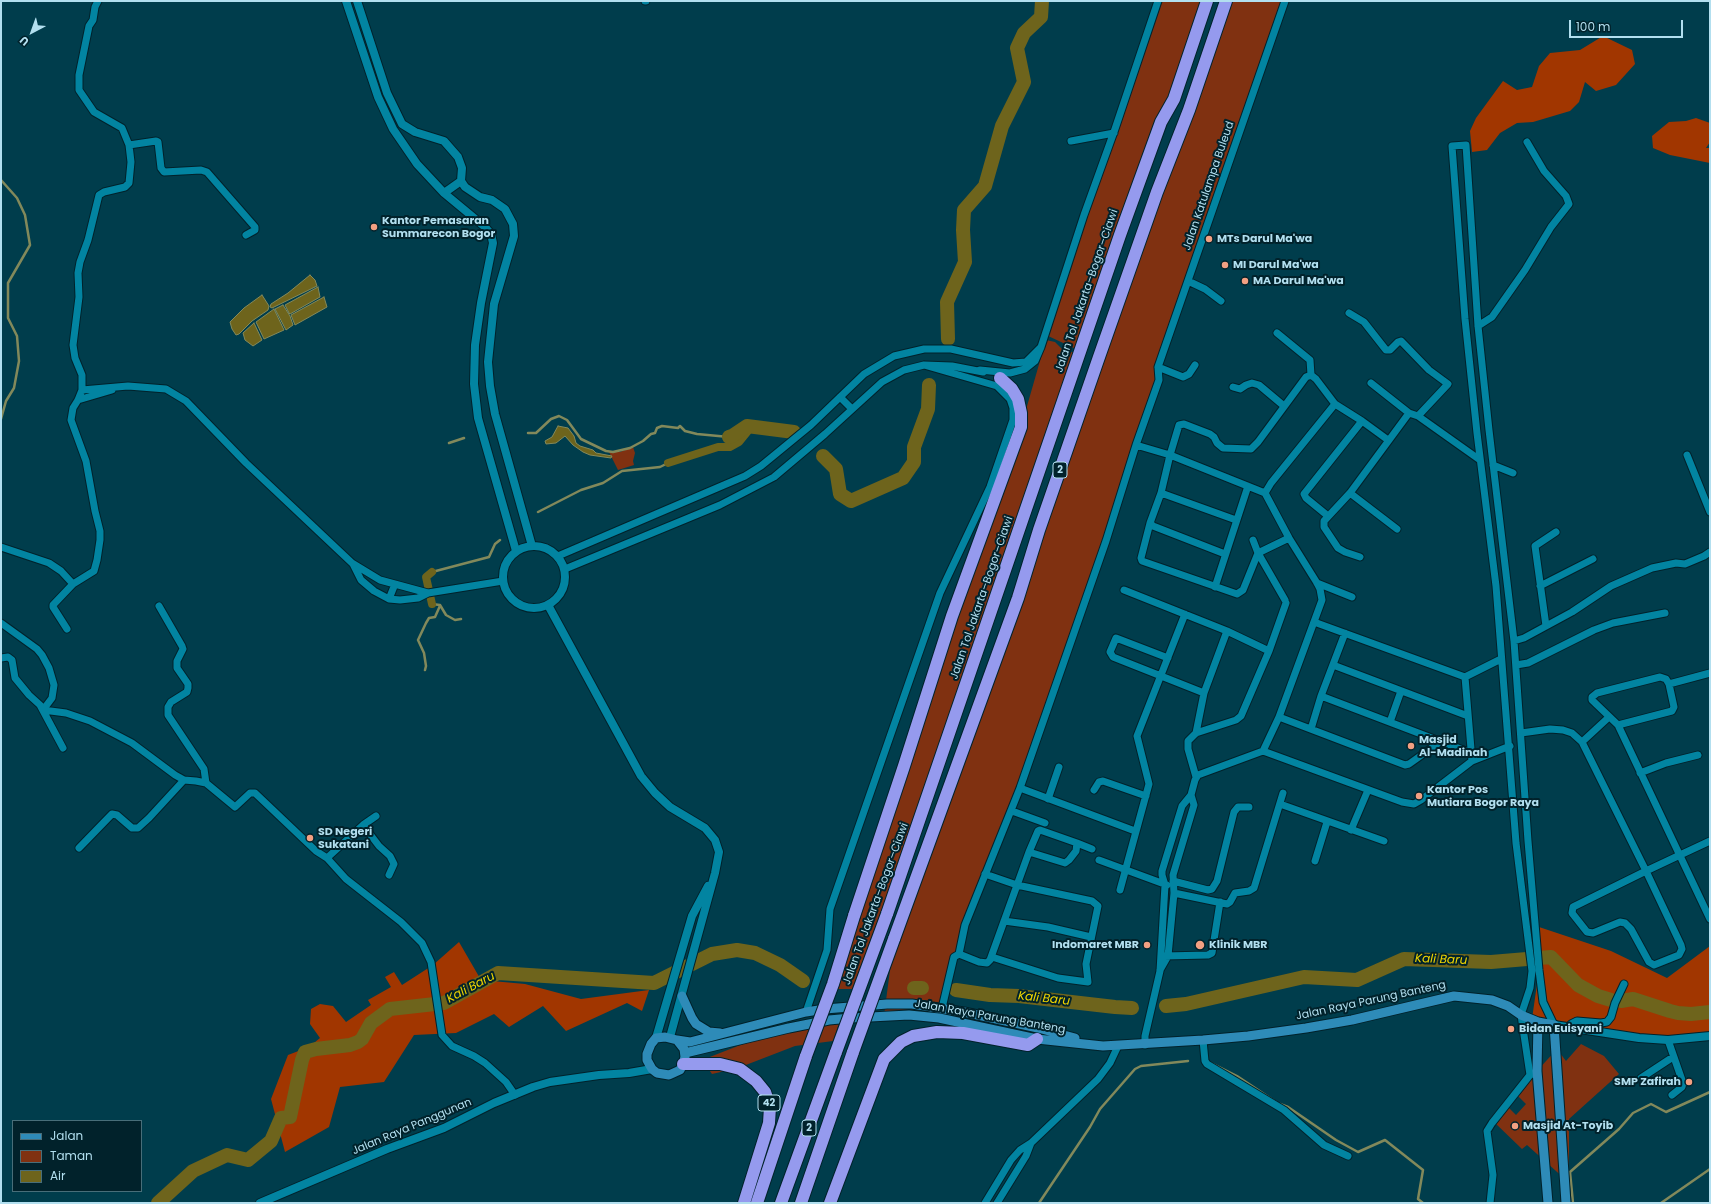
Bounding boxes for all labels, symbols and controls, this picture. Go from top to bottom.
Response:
north arrow [12,12,52,52]
scale bar [1571,12,1685,38]
text: 100 m [1576,18,1610,35]
text: U [16,32,32,50]
street label: Jalan Katulampa Buleud [1181,120,1237,252]
street label: Jalan Tol Jakarta–Bogor–Ciawi [1053,208,1121,374]
place label: Kantor Pemasaran Summarecon Bogor [382,214,495,240]
marker: Kantor Pemasaran Summarecon Bogor [369,222,379,232]
place label: MTs Darul Ma'wa [1217,232,1312,246]
marker: MTs Darul Ma'wa [1204,234,1214,244]
place label: MI Darul Ma'wa [1233,258,1319,272]
marker: MI Darul Ma'wa [1220,260,1230,270]
place label: MA Darul Ma'wa [1253,274,1344,288]
marker: MA Darul Ma'wa [1240,276,1250,286]
road number: 2 [1053,462,1067,478]
street label: Jalan Tol Jakarta–Bogor–Ciawi [948,515,1016,681]
place label: Masjid Al-Madinah [1419,733,1487,759]
marker: Masjid Al-Madinah [1406,741,1416,751]
place label: Kantor Pos Mutiara Bogor Raya [1427,783,1539,809]
marker: Kantor Pos Mutiara Bogor Raya [1414,791,1424,801]
street label: Jalan Tol Jakarta–Bogor–Ciawi [840,821,912,987]
place label: SD Negeri Sukatani [318,825,372,851]
marker: SD Negeri Sukatani [305,833,315,843]
place label: Indomaret MBR [1052,938,1139,952]
place label: Klinik MBR [1209,938,1267,952]
marker: Klinik MBR [1194,939,1206,951]
marker: Indomaret MBR [1142,940,1152,950]
water label: Kali Baru [1415,952,1467,968]
water label: Kali Baru [444,969,498,1007]
street label: Jalan Raya Parung Banteng [1295,979,1447,1023]
water label: Kali Baru [1017,989,1071,1009]
street label: Jalan Raya Parung Banteng [914,997,1066,1037]
place label: Bidan Euisyani [1519,1022,1602,1036]
marker: Bidan Euisyani [1506,1024,1516,1034]
place label: SMP Zafirah [1614,1075,1681,1089]
marker: SMP Zafirah [1684,1077,1694,1087]
road number: 42 [758,1095,780,1111]
street label: Jalan Raya Panggunan [350,1096,474,1158]
place label: Masjid At-Toyib [1523,1119,1613,1133]
legend [12,1120,142,1192]
road number: 2 [802,1120,816,1136]
marker: Masjid At-Toyib [1510,1121,1520,1131]
text: Jalan [50,1127,83,1144]
text: Taman [50,1147,93,1164]
text: Air [50,1167,66,1184]

